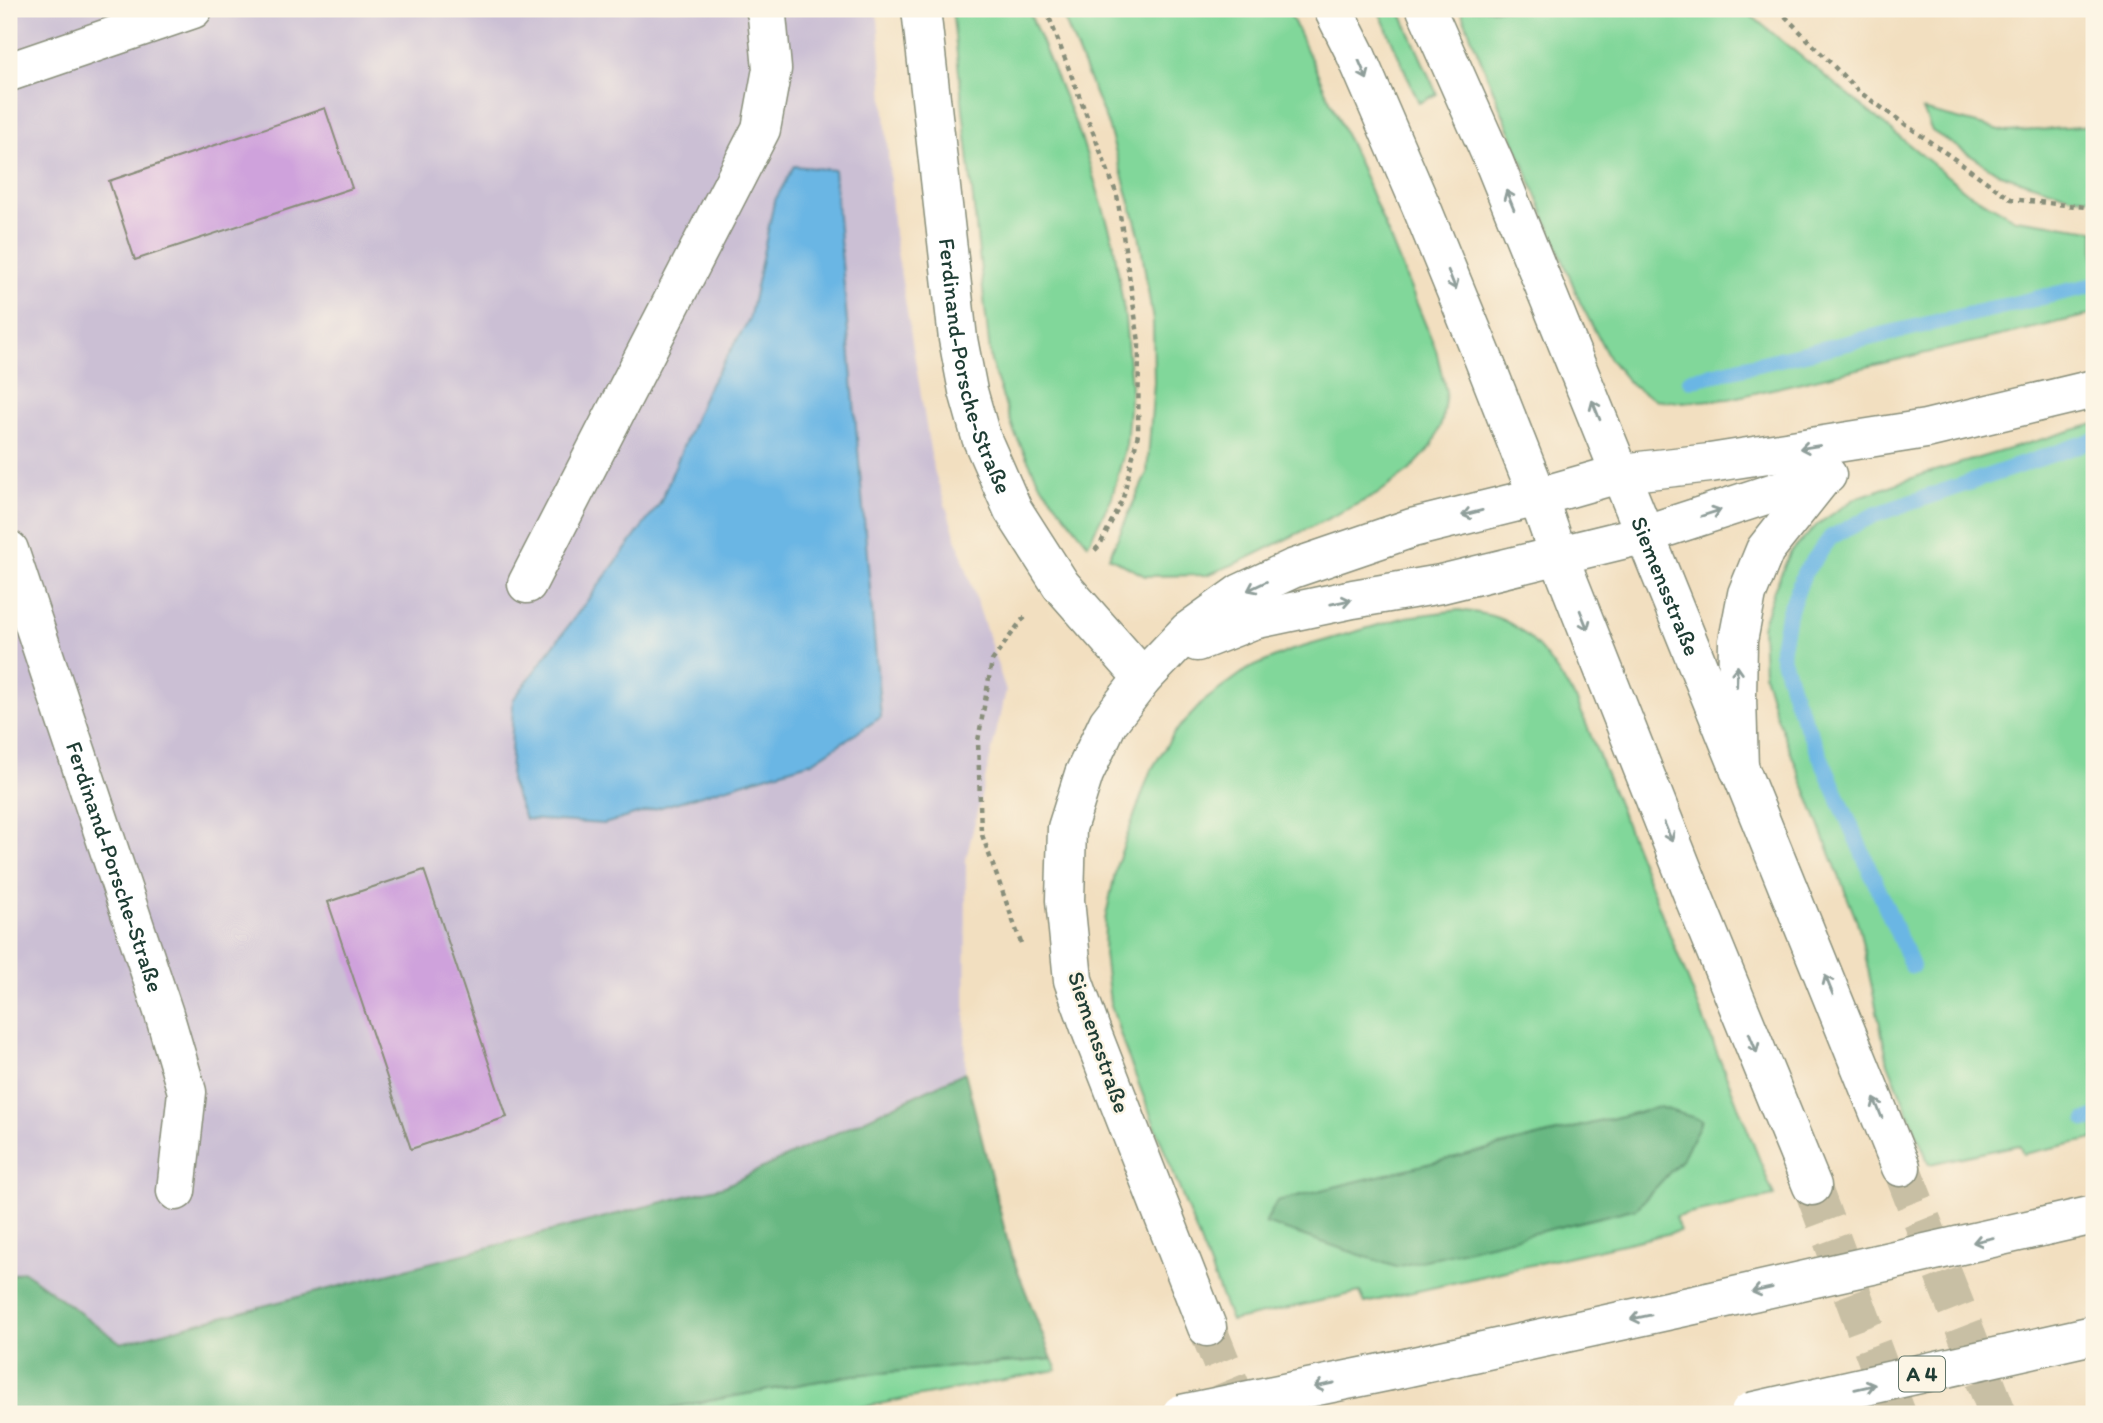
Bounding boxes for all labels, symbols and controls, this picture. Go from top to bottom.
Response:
one-way arrow [1357,59,1370,81]
one-way arrow [1503,189,1516,211]
street label: Ferdinand-Porsche-Straße [933,237,1018,498]
one-way arrow [1446,268,1459,290]
one-way arrow [1589,400,1602,421]
one-way arrow [1799,441,1822,454]
one-way arrow [1700,506,1722,518]
one-way arrow [1461,507,1484,520]
street label: Siemensstraße [1625,512,1706,660]
one-way arrow [1247,579,1268,593]
one-way arrow [1329,594,1352,608]
one-way arrow [1579,609,1592,631]
one-way arrow [1731,665,1744,688]
street label: Ferdinand-Porsche-Straße [60,738,170,996]
one-way arrow [1662,820,1675,842]
street label: Siemensstraße [1062,968,1136,1116]
one-way arrow [1821,975,1834,997]
one-way arrow [1748,1031,1761,1053]
one-way arrow [1871,1097,1884,1119]
one-way arrow [1973,1234,1995,1247]
one-way arrow [1751,1284,1774,1298]
one-way arrow [1630,1310,1653,1324]
road number: A 4 [1899,1356,1945,1392]
one-way arrow [1313,1378,1336,1392]
one-way arrow [1853,1379,1876,1393]

